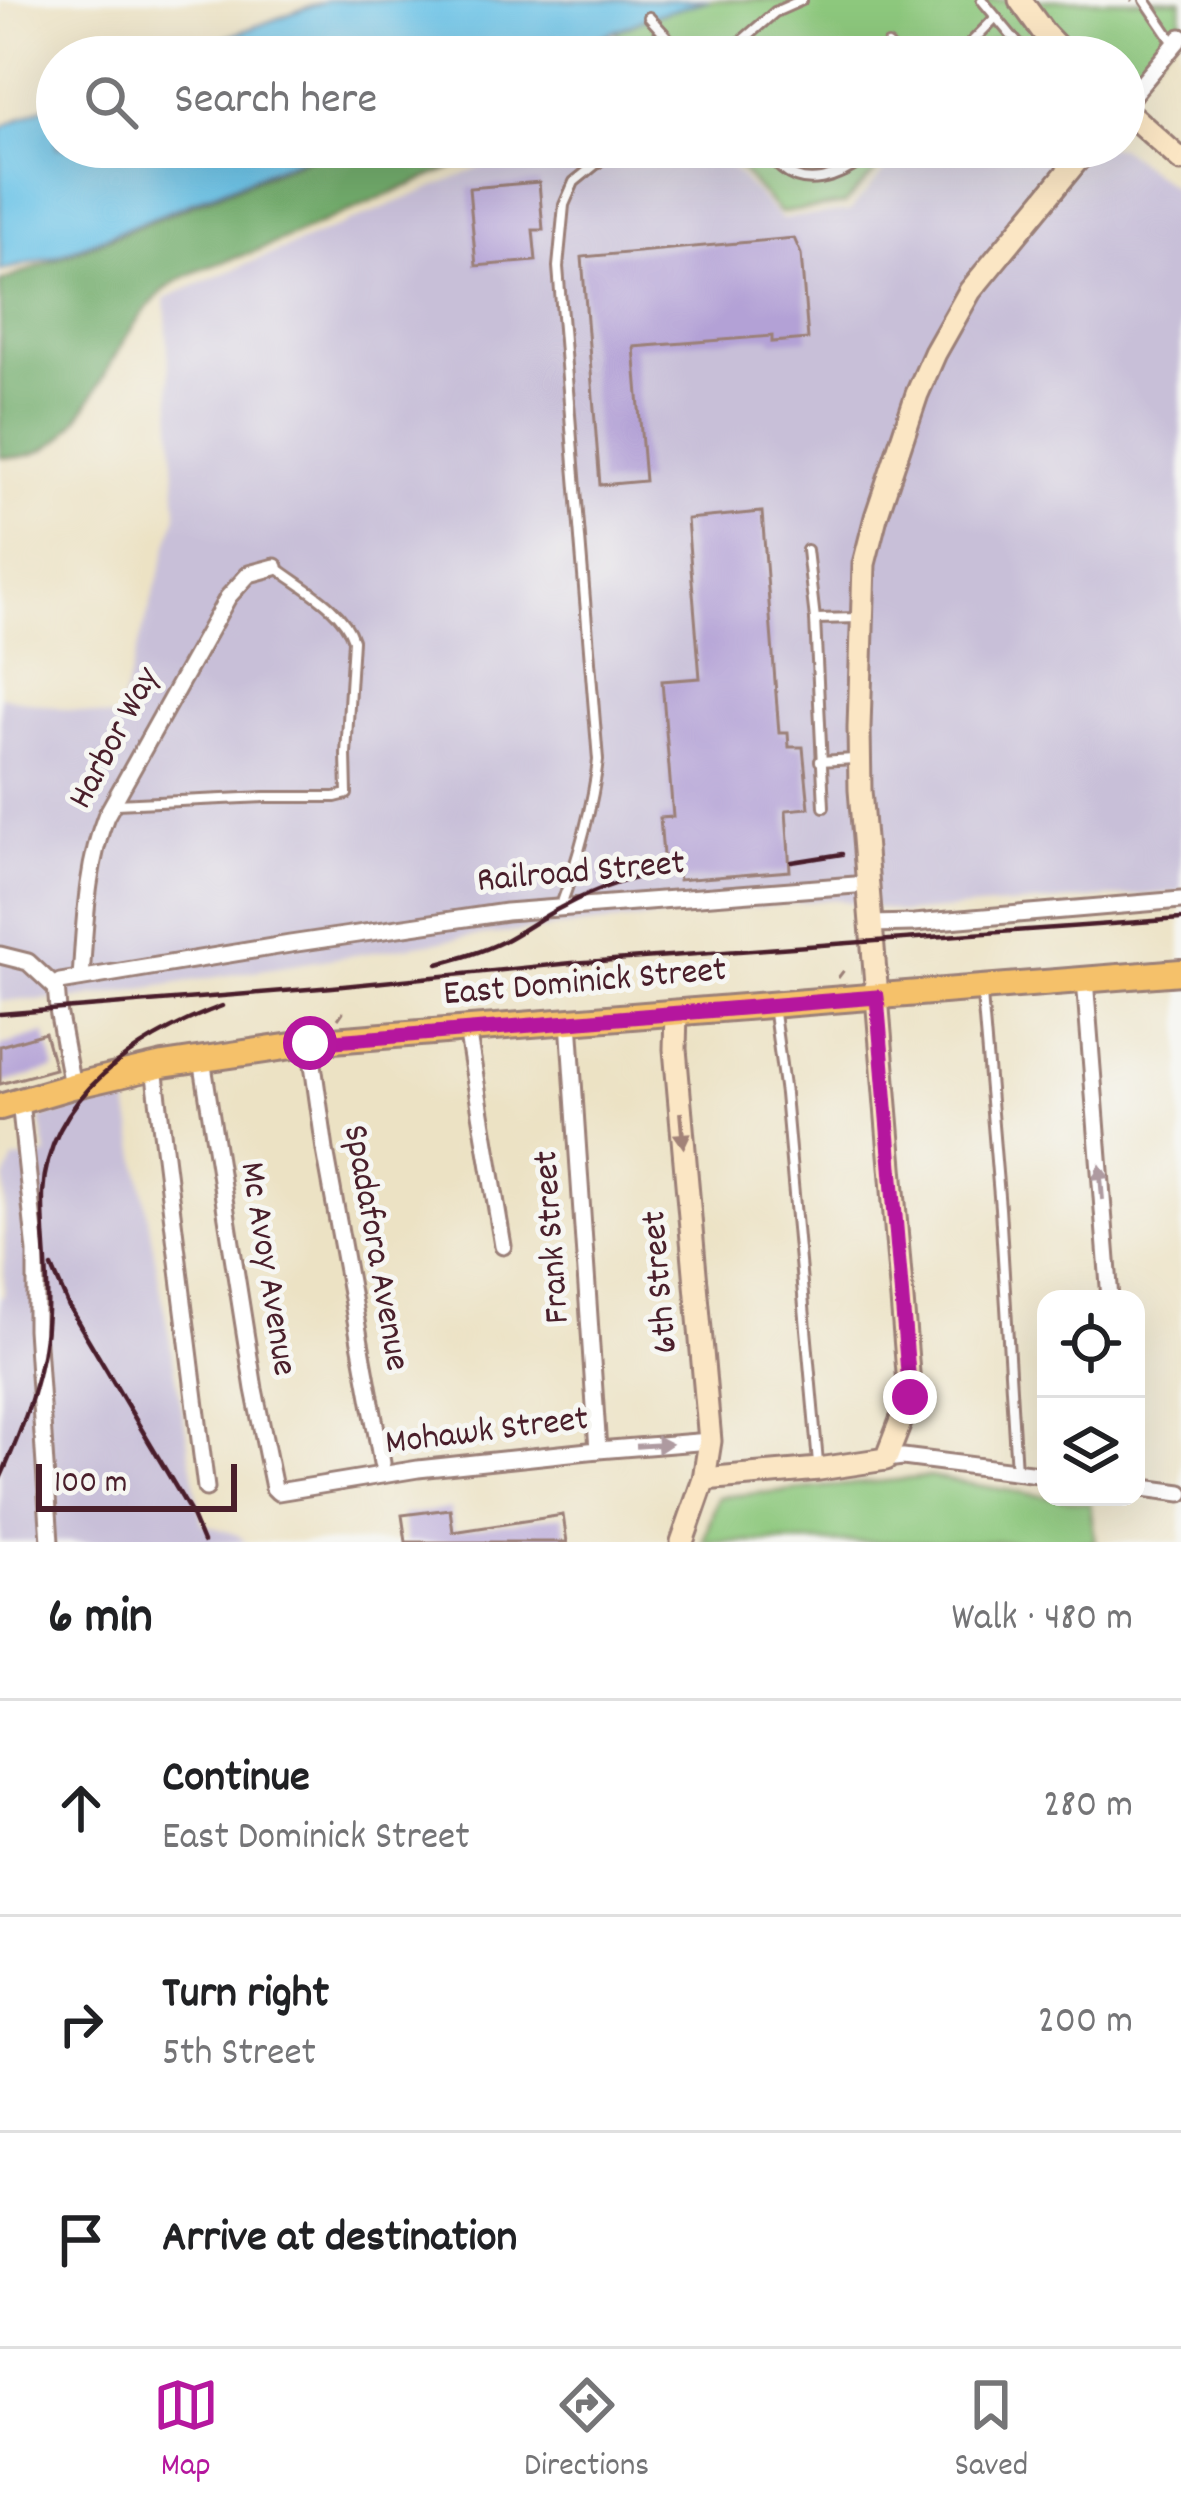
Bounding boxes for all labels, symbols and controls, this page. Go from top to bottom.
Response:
search box [36,36,1145,168]
icon: search [78,69,144,135]
text: Search here [174,70,377,134]
street label: Harbor Way [57,658,176,819]
street label: Railroad Street [475,839,687,909]
street label: East Dominick Street [441,946,729,1022]
route start [283,1016,337,1070]
one-way arrow [673,1111,692,1149]
street label: Spadafora Avenue [327,1121,421,1375]
street label: Frank Street [522,1149,586,1325]
street label: Mc Avoy Avenue [223,1158,309,1380]
one-way arrow [1092,1163,1111,1200]
street label: 6th Street [630,1208,694,1356]
map controls [1037,1290,1145,1506]
button: locate [1037,1290,1145,1398]
route end [883,1370,937,1424]
street label: Mohawk Street [383,1395,591,1471]
button: layers [1037,1398,1145,1506]
one-way arrow [636,1436,673,1455]
scale bar [36,1458,237,1511]
text: 100 m [54,1461,127,1508]
text: 6 min [48,1584,153,1656]
text: Walk · 480 m [951,1593,1133,1648]
text: Continue [162,1748,310,1812]
icon: ahead [48,1775,114,1841]
text: 280 m [1043,1780,1133,1835]
text: East Dominick Street [162,1812,470,1867]
text: Turn right [162,1964,329,2028]
icon: right [48,1991,114,2057]
text: 200 m [1038,1996,1133,2051]
text: 5th Street [162,2028,316,2083]
icon: arrive [48,2207,114,2273]
text: Arrive at destination [162,2208,517,2272]
tab: Map [153,2372,219,2491]
tab: Directions [524,2372,649,2491]
tab: Saved [955,2372,1028,2491]

